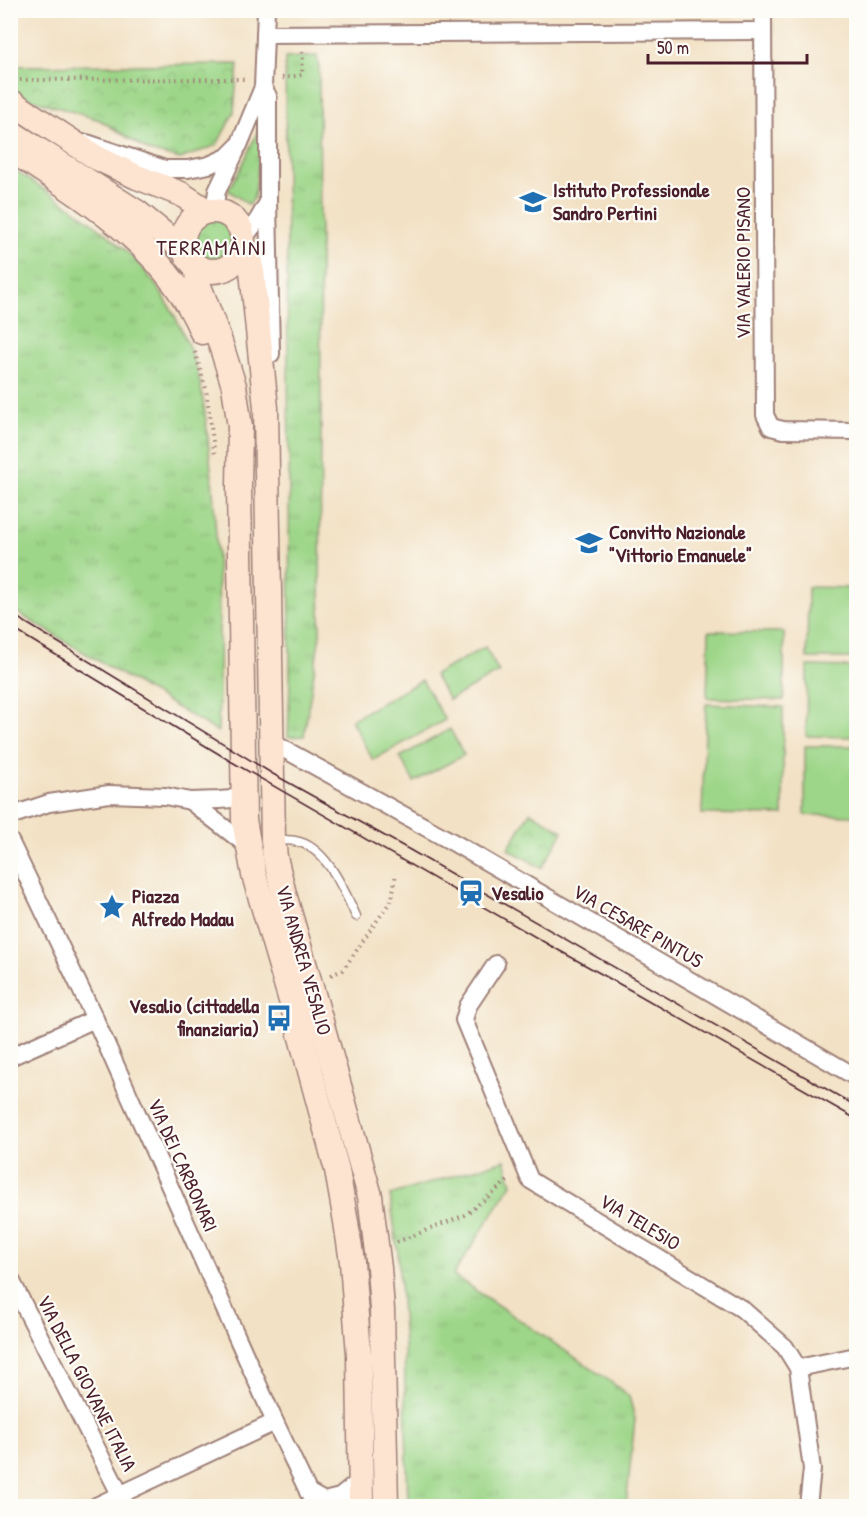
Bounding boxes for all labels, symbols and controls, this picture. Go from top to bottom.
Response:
scale bar [648,27,807,65]
text: 50 m [657,35,689,60]
place label: Istituto Professionale Sandro Pertini [553,176,710,226]
school or university icon: Istituto Professionale Sandro Pertini [518,187,548,217]
street label: VIA VALERIO PISANO [729,187,756,339]
district label: TERRAMÀINI [156,232,268,262]
place label: Convitto Nazionale "Vittorio Emanuele" [609,518,752,568]
school or university icon: Convitto Nazionale "Vittorio Emanuele" [574,528,604,558]
street label: VIA CESARE PINTUS [568,877,708,974]
station icon: Vesalio [456,878,486,908]
place label: Vesalio [491,879,544,906]
place label: Piazza Alfredo Madau [132,882,235,932]
street label: VIA ANDREA VESALIO [270,882,339,1038]
place icon: Piazza Alfredo Madau [97,892,127,922]
place label: Vesalio (cittadella finanziaria) [129,992,259,1042]
bus stop icon: Vesalio (cittadella finanziaria) [264,1003,294,1033]
street label: VIA DEI CARBONARI [142,1094,225,1236]
street label: VIA TELESIO [595,1187,686,1256]
street label: VIA DELLA GIOVANE ITALIA [31,1290,144,1476]

